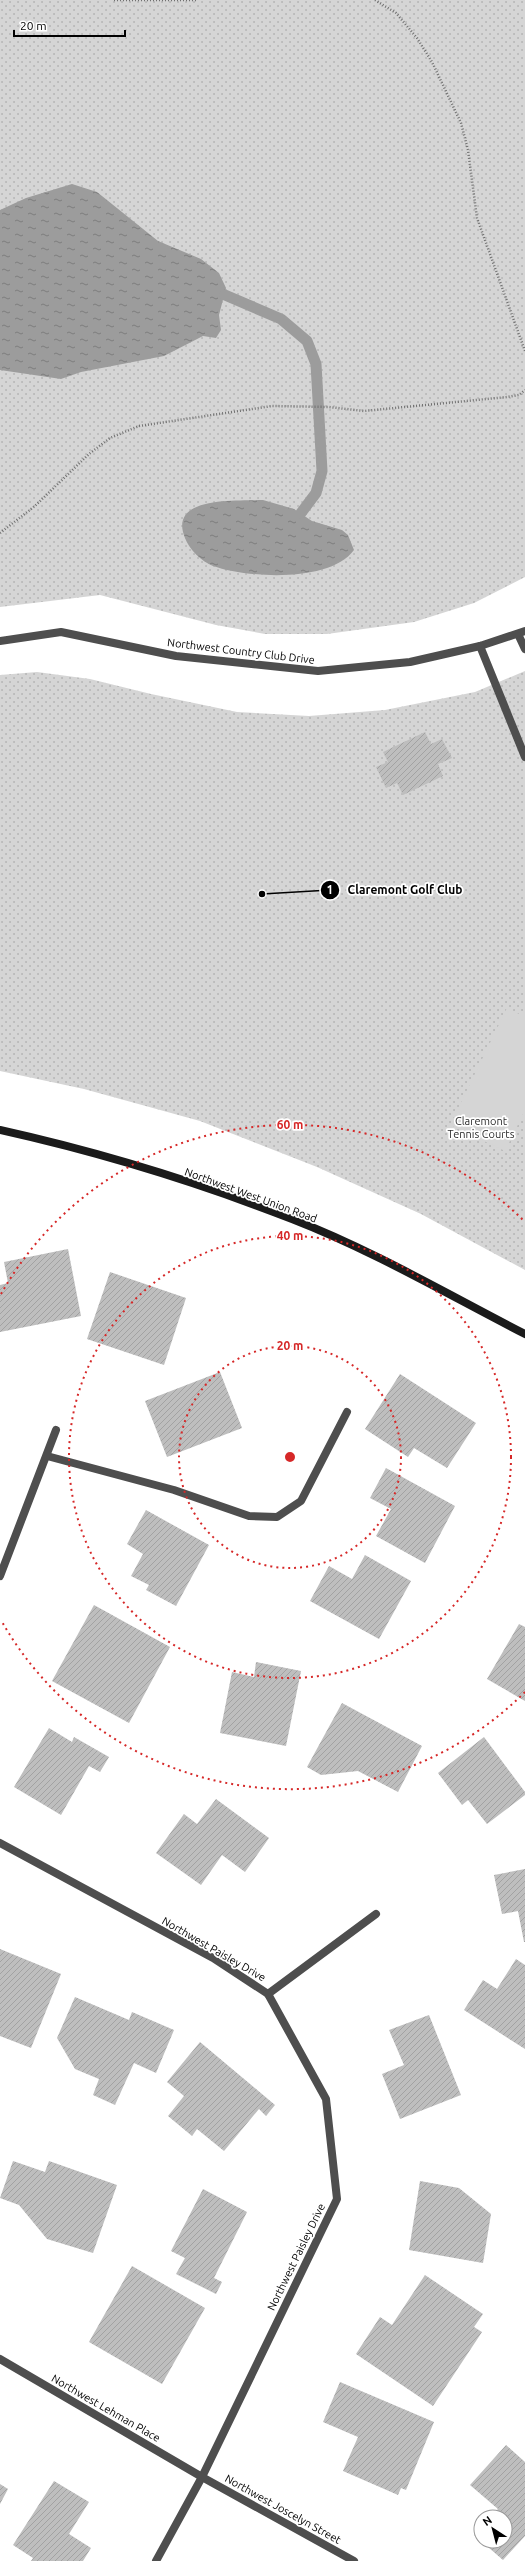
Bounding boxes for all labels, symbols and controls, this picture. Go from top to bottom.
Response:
scale bar [14,12,125,38]
text: 20 m [20,19,47,32]
street label: Northwest Country Club Drive [167,636,315,666]
callout: Claremont Golf Club [320,878,471,902]
text: 1 [327,883,333,896]
text: Claremont Golf Club [348,883,462,896]
park label: Claremont Tennis Courts [448,1115,515,1140]
text: 60 m [277,1118,303,1131]
street label: Northwest West Union Road [183,1165,319,1225]
text: 40 m [277,1229,303,1242]
text: 20 m [277,1339,303,1352]
centre of rings [283,1450,297,1464]
street label: Northwest Paisley Drive [160,1914,268,1984]
street label: Northwest Paisley Drive [265,2202,327,2312]
street label: Northwest Lehman Place [50,2372,162,2444]
street label: Northwest Joscelyn Street [223,2472,344,2546]
north arrow [473,2509,513,2549]
text: N [480,2514,494,2528]

